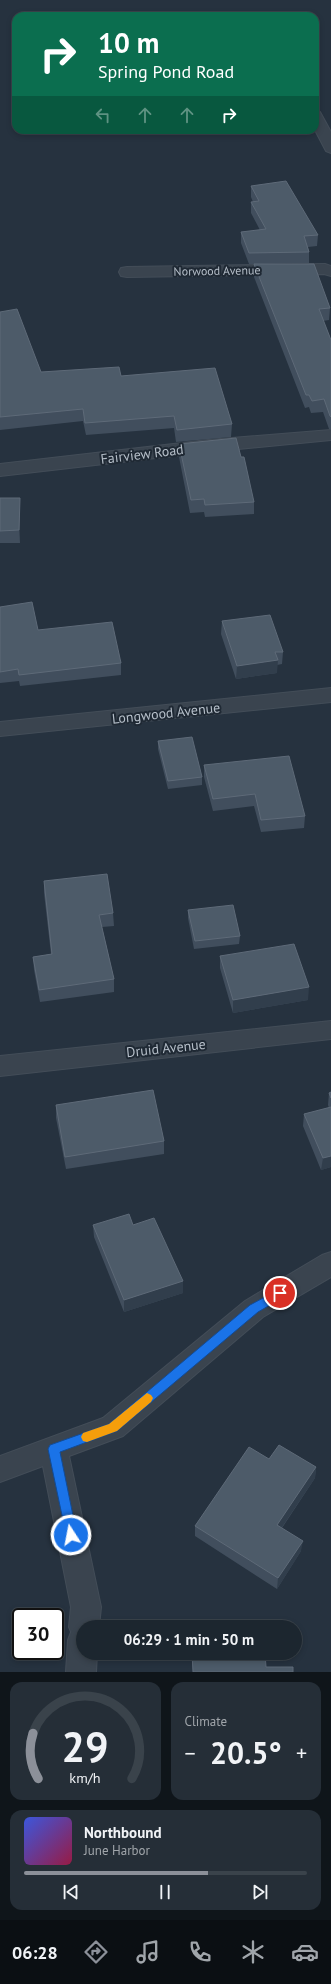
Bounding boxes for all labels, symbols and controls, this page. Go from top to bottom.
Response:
text: 10 m [98,24,159,61]
icon: right [32,28,84,80]
text: Spring Pond Road [98,60,234,83]
icon: left [92,104,114,126]
icon: ahead [134,104,156,126]
icon: ahead [176,104,198,126]
icon: right [218,104,240,126]
street label: Norwood Avenue [173,262,261,279]
street label: Fairview Road [99,440,185,468]
street label: Longwood Avenue [111,698,221,728]
street label: Druid Avenue [125,1035,207,1061]
pin [263,1276,297,1310]
icon: arrive [269,1282,291,1304]
position arrow [50,1514,92,1556]
speed limit sign: 30 [12,1608,64,1660]
text: 06:29 · 1 min · 50 m [124,1630,254,1649]
text: Climate [185,1713,227,1730]
text: 29 [62,1720,109,1773]
text: 20.5° [210,1733,282,1772]
text: − [185,1739,196,1767]
text: + [296,1739,307,1767]
text: km/h [70,1768,101,1787]
text: Northbound [84,1823,161,1842]
text: June Harbor [84,1842,150,1859]
icon: previous [60,1881,82,1903]
icon: pause [154,1881,176,1903]
icon: next [249,1881,271,1903]
icon: directions [82,1938,110,1966]
icon: music [134,1938,162,1966]
icon: phone [186,1938,214,1966]
icon: climate [239,1938,267,1966]
icon: car [291,1938,319,1966]
text: 06:28 [12,1941,58,1964]

